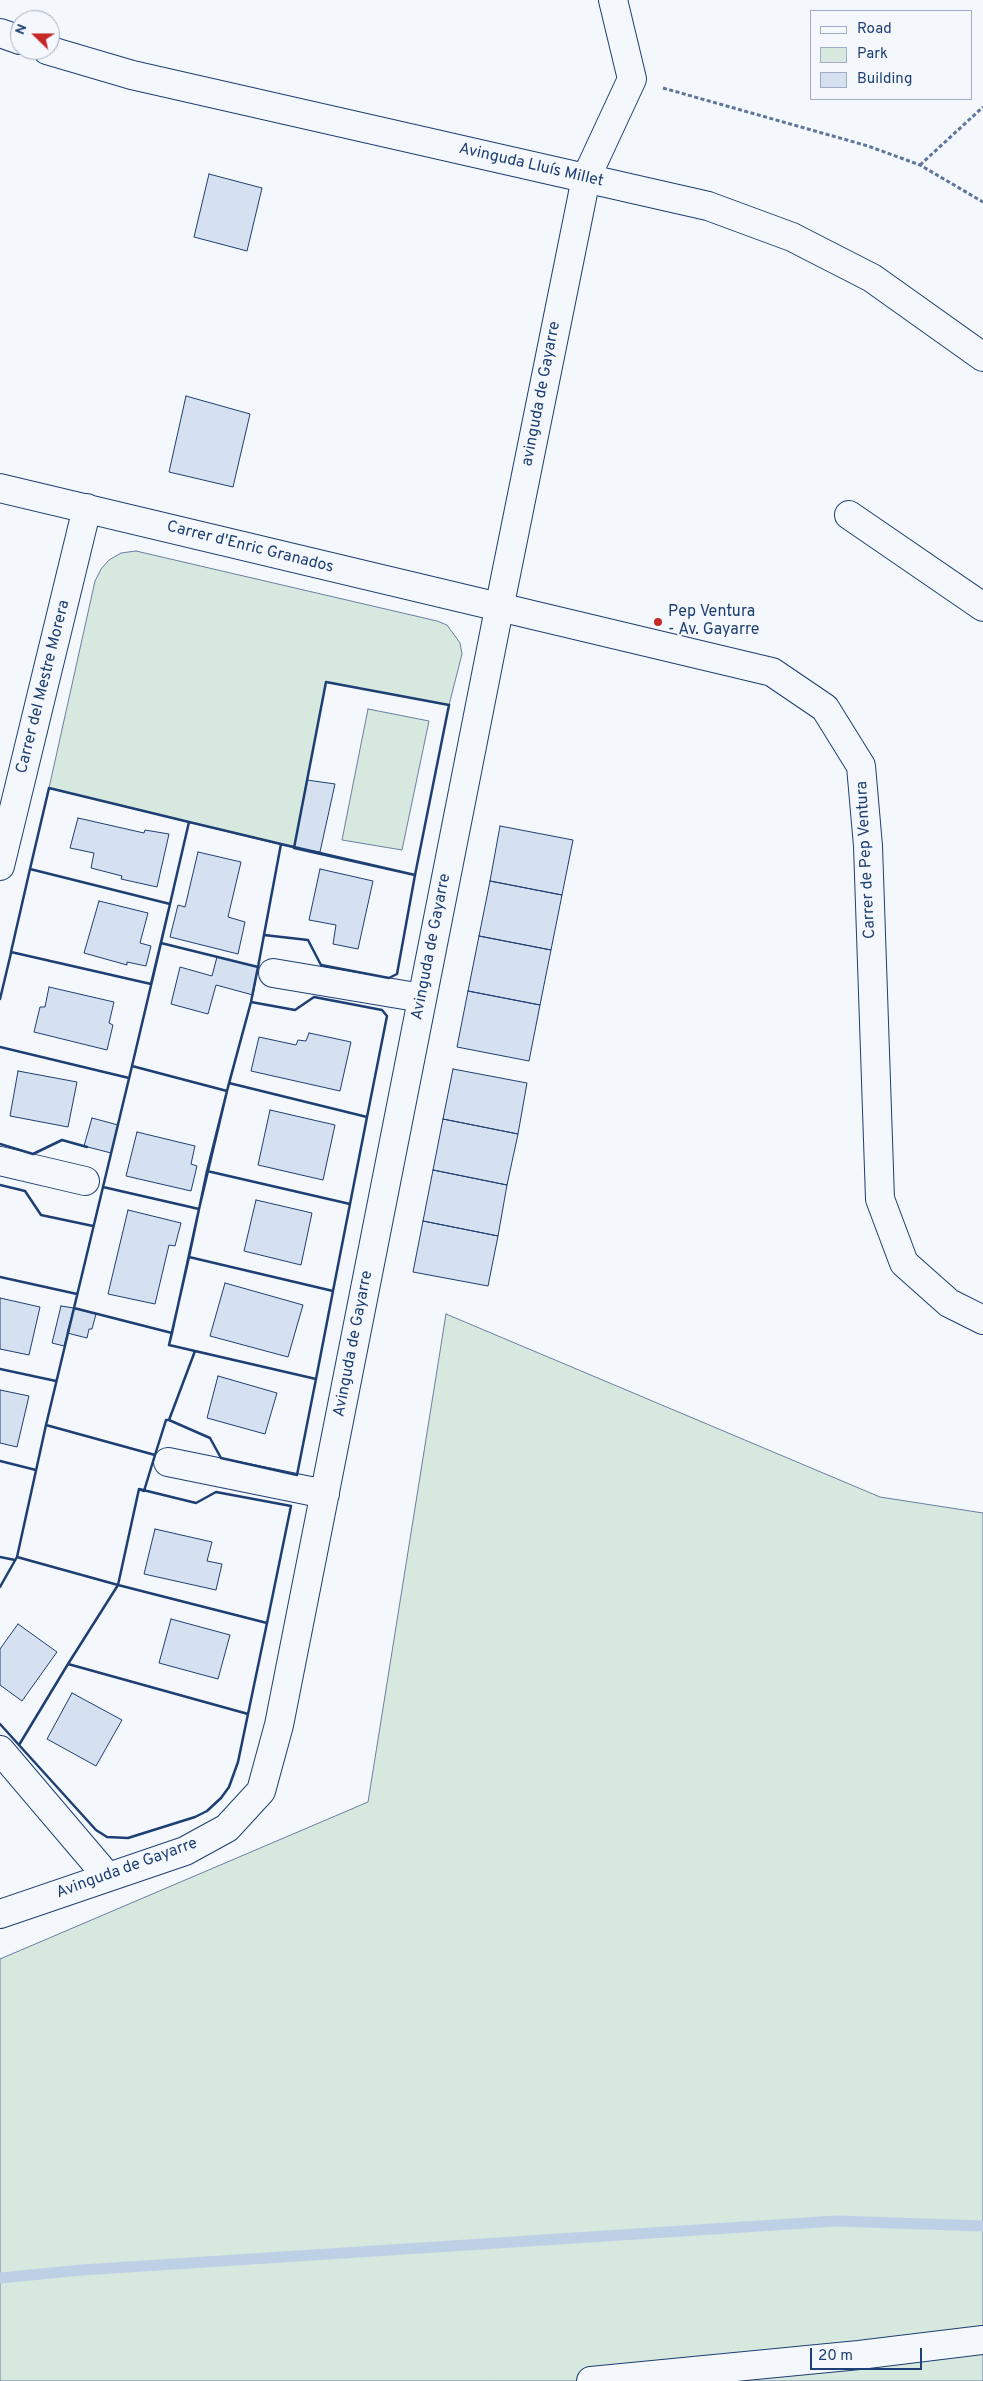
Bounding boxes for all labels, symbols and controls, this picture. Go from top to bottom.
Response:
north arrow [10,10,60,60]
legend [810,10,973,100]
text: Road [857,20,892,39]
text: N [12,22,31,37]
text: Park [857,45,888,64]
text: Building [857,70,912,89]
street label: Avinguda Lluís Millet [457,140,605,192]
street label: avinguda de Gayarre [519,320,565,468]
street label: Carrer d'Enric Granados [165,518,335,578]
street label: Carrer del Mestre Morera [13,598,75,776]
place label: Pep Ventura - Av. Gayarre [668,603,759,641]
marker: Pep Ventura - Av. Gayarre [652,616,664,628]
street label: Carrer de Pep Ventura [853,780,881,940]
street label: Avinguda de Gayarre [408,872,456,1022]
street label: Avinguda de Gayarre [330,1269,378,1419]
street label: Avinguda de Gayarre [54,1835,200,1903]
scale bar [813,2338,926,2370]
text: 20 m [818,2347,853,2366]

